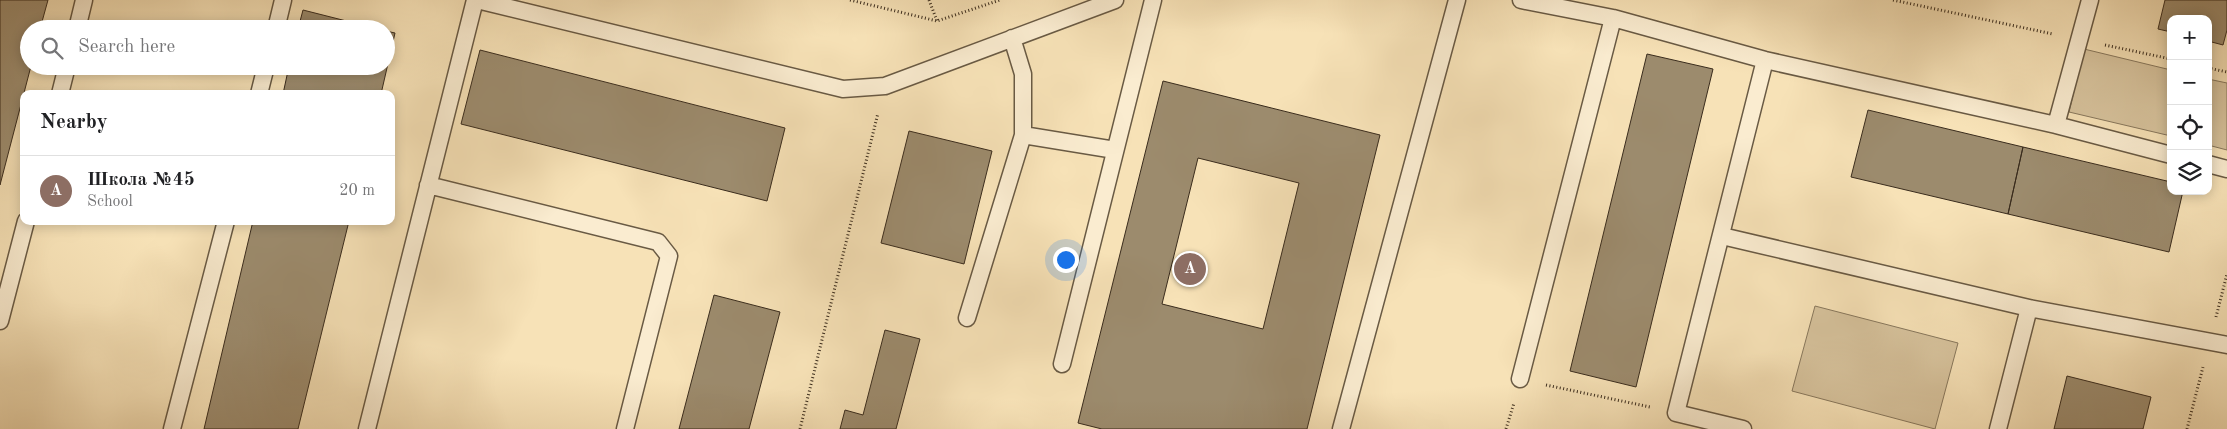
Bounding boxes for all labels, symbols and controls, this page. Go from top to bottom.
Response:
map controls [2167,15,2212,195]
button: + [2167,15,2212,60]
search box [20,20,395,75]
icon: search [38,34,66,62]
text: Search here [78,38,175,57]
button: − [2167,60,2212,105]
button: locate [2167,105,2212,150]
text: Nearby [40,112,108,133]
button: layers [2167,150,2212,195]
text: Школа №45 [87,171,195,190]
text: A [50,183,62,199]
text: 20 m [339,183,375,199]
text: School [87,194,133,210]
your location [1053,247,1079,273]
pin: A [1174,250,1206,288]

